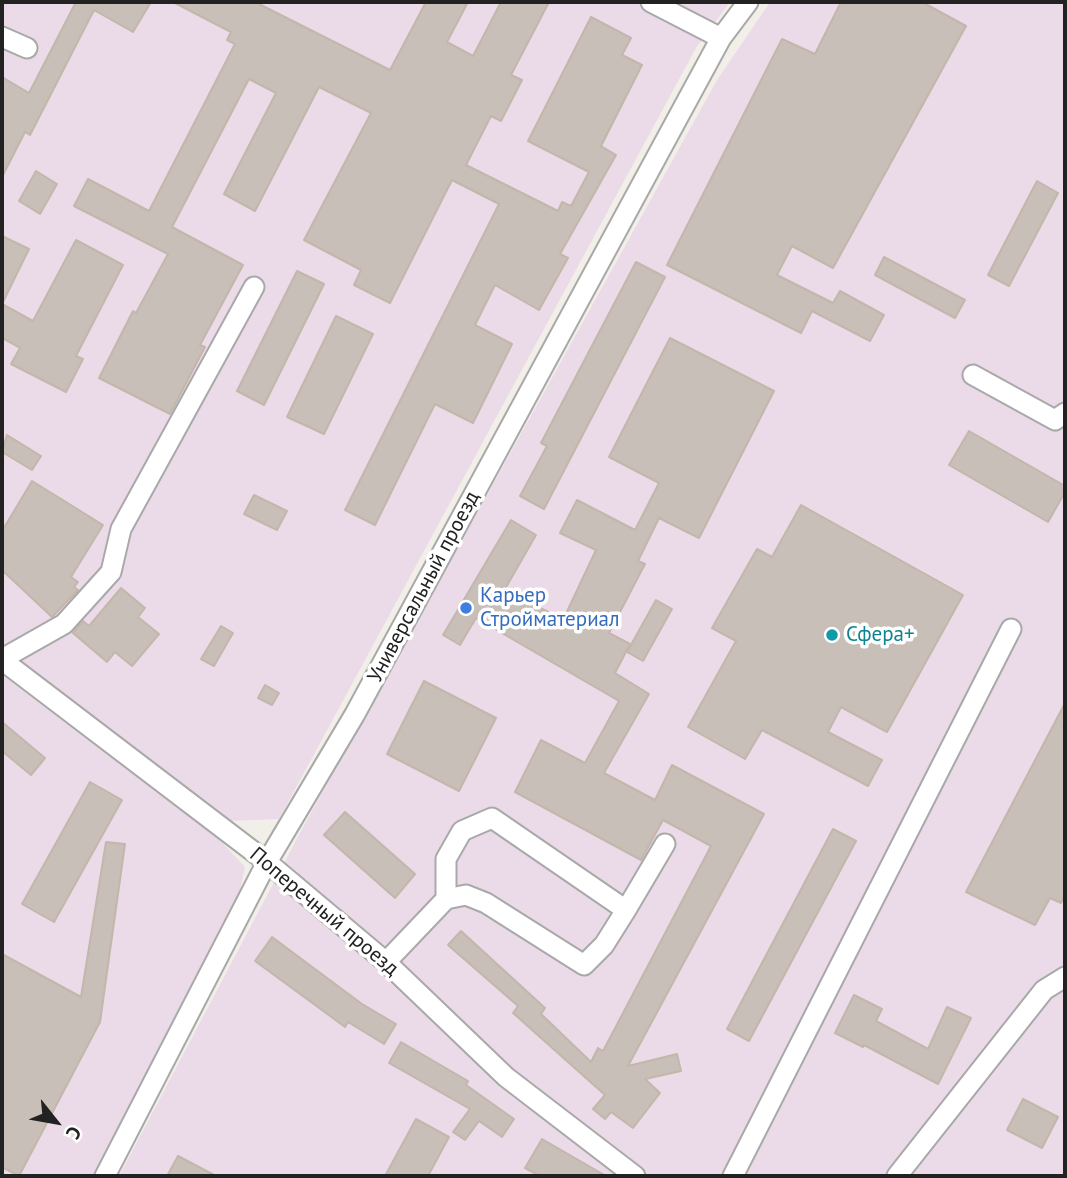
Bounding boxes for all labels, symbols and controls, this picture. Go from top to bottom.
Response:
street label: Универсальный проезд [363,487,485,687]
place label: Карьер Стройматериал [480,583,620,633]
marker: Карьер Стройматериал [458,600,474,616]
place label: Сфера+ [846,622,915,648]
marker: Сфера+ [824,627,840,643]
street label: Поперечный проезд [244,842,404,982]
north arrow [21,1087,91,1157]
text: С [61,1122,87,1144]

